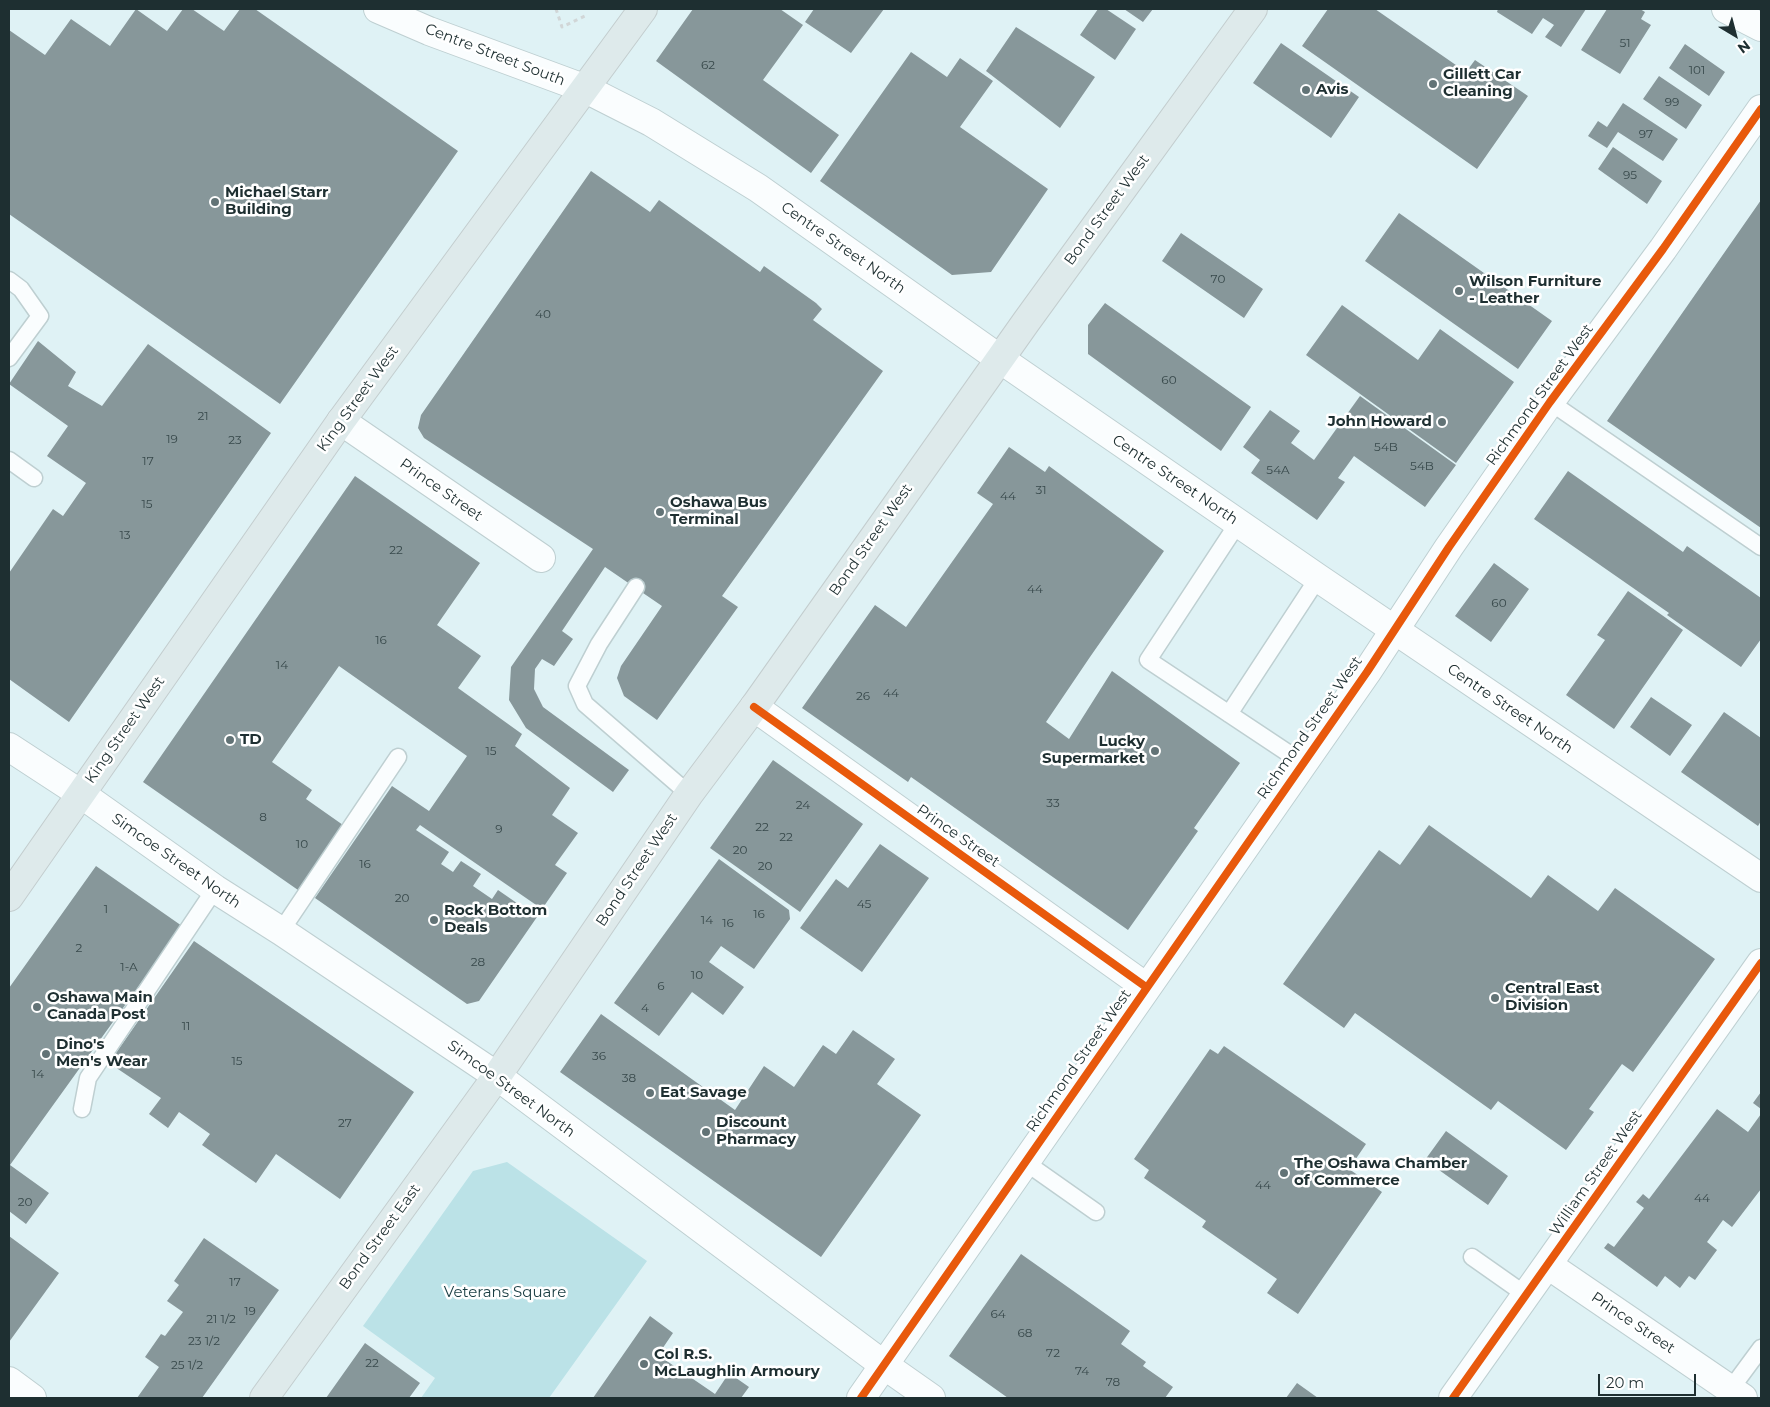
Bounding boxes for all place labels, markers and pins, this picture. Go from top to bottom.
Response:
place label: Gillett Car Cleaning [1443,66,1521,101]
marker: Gillett Car Cleaning [1427,78,1439,90]
place label: Avis [1316,81,1349,99]
marker: Avis [1300,84,1312,96]
place label: Michael Starr Building [225,184,329,219]
marker: Michael Starr Building [209,196,221,208]
place label: Wilson Furniture - Leather [1469,273,1601,308]
marker: Wilson Furniture - Leather [1453,285,1465,297]
place label: John Howard [1328,413,1432,431]
marker: John Howard [1436,416,1448,428]
place label: Oshawa Bus Terminal [670,494,767,529]
marker: Oshawa Bus Terminal [654,506,666,518]
place label: TD [240,731,262,749]
place label: Lucky Supermarket [1042,733,1145,768]
marker: TD [224,734,236,746]
marker: Lucky Supermarket [1149,745,1161,757]
place label: Rock Bottom Deals [444,902,547,937]
marker: Rock Bottom Deals [428,914,440,926]
place label: Central East Division [1505,980,1600,1015]
place label: Oshawa Main Canada Post [47,989,153,1024]
marker: Central East Division [1489,992,1501,1004]
marker: Oshawa Main Canada Post [31,1001,43,1013]
place label: Dino's Men's Wear [56,1036,147,1071]
marker: Dino's Men's Wear [40,1048,52,1060]
place label: Eat Savage [660,1084,747,1102]
marker: Eat Savage [644,1087,656,1099]
place label: Discount Pharmacy [716,1114,796,1149]
marker: Discount Pharmacy [700,1126,712,1138]
place label: The Oshawa Chamber of Commerce [1294,1155,1467,1190]
marker: The Oshawa Chamber of Commerce [1278,1167,1290,1179]
place label: Col R.S. McLaughlin Armoury [654,1346,820,1381]
marker: Col R.S. McLaughlin Armoury [638,1358,650,1370]

